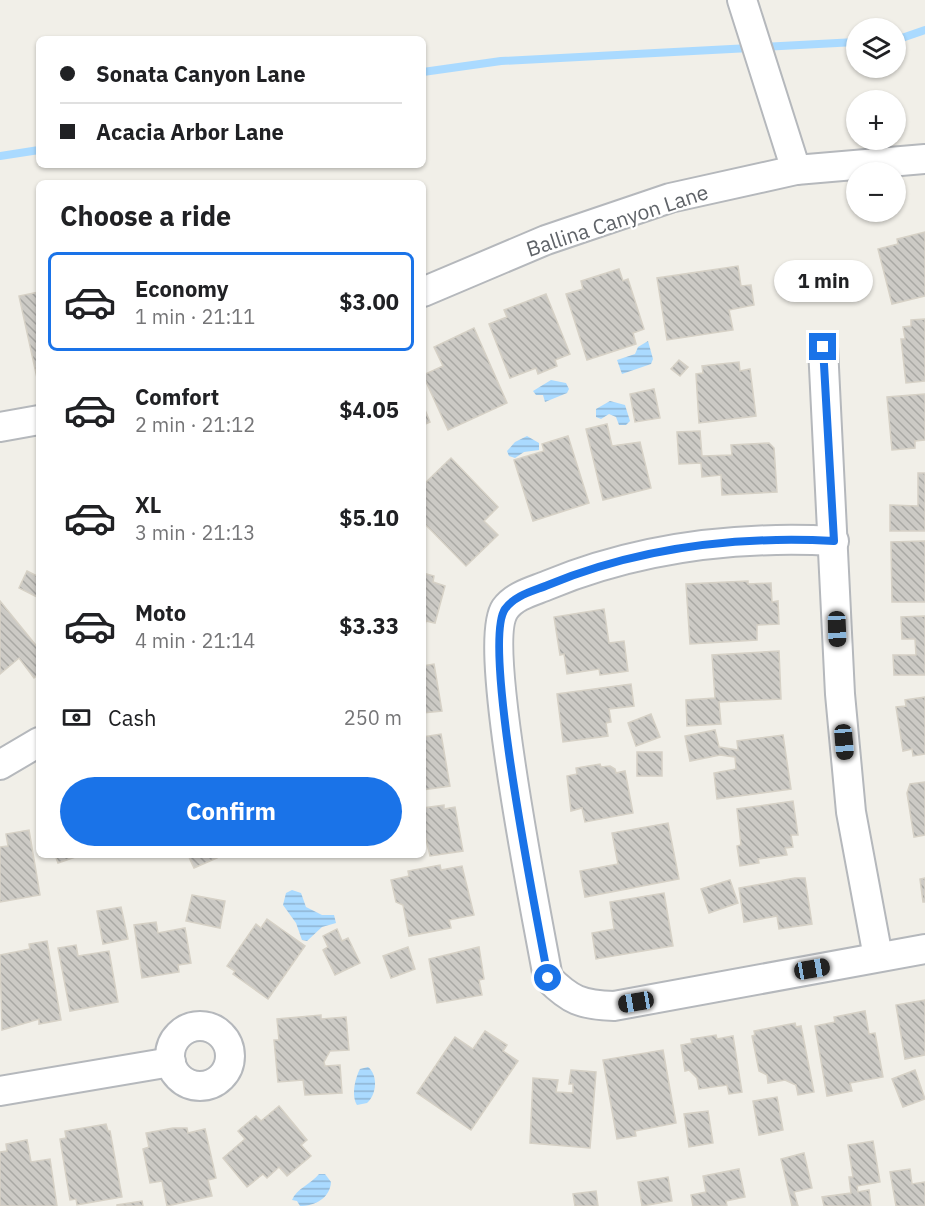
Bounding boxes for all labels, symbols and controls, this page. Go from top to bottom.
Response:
map controls [846,18,906,222]
button: layers [846,18,906,78]
text: Sonata Canyon Lane [96,59,306,88]
button: + [846,90,906,150]
text: Acacia Arbor Lane [96,117,284,146]
button: − [846,162,906,222]
street label: Ballina Canyon Lane [522,177,712,263]
text: Choose a ride [60,198,231,233]
callout: 1 min [774,260,872,302]
text: 1 min [797,267,850,294]
text: Economy [135,274,229,303]
icon: car [63,275,117,329]
text: $3.00 [339,287,399,316]
text: 1 min · 21:11 [135,303,255,330]
route end [809,333,836,360]
text: Comfort [135,382,219,411]
icon: car [63,383,117,437]
text: $4.05 [339,395,399,424]
text: 2 min · 21:12 [135,411,255,438]
text: XL [135,490,161,519]
icon: car [63,491,117,545]
text: $5.10 [339,503,399,532]
text: 3 min · 21:13 [135,519,255,546]
text: Moto [135,598,186,627]
icon: car [63,599,117,653]
text: $3.33 [339,611,399,640]
car [827,611,847,647]
text: 4 min · 21:14 [135,627,255,654]
icon: cash [60,701,93,734]
text: Cash [108,703,157,732]
text: 250 m [344,704,402,731]
car [833,723,855,761]
button: Confirm [60,777,402,846]
car [793,957,831,981]
route start [534,964,561,991]
car [617,990,655,1014]

